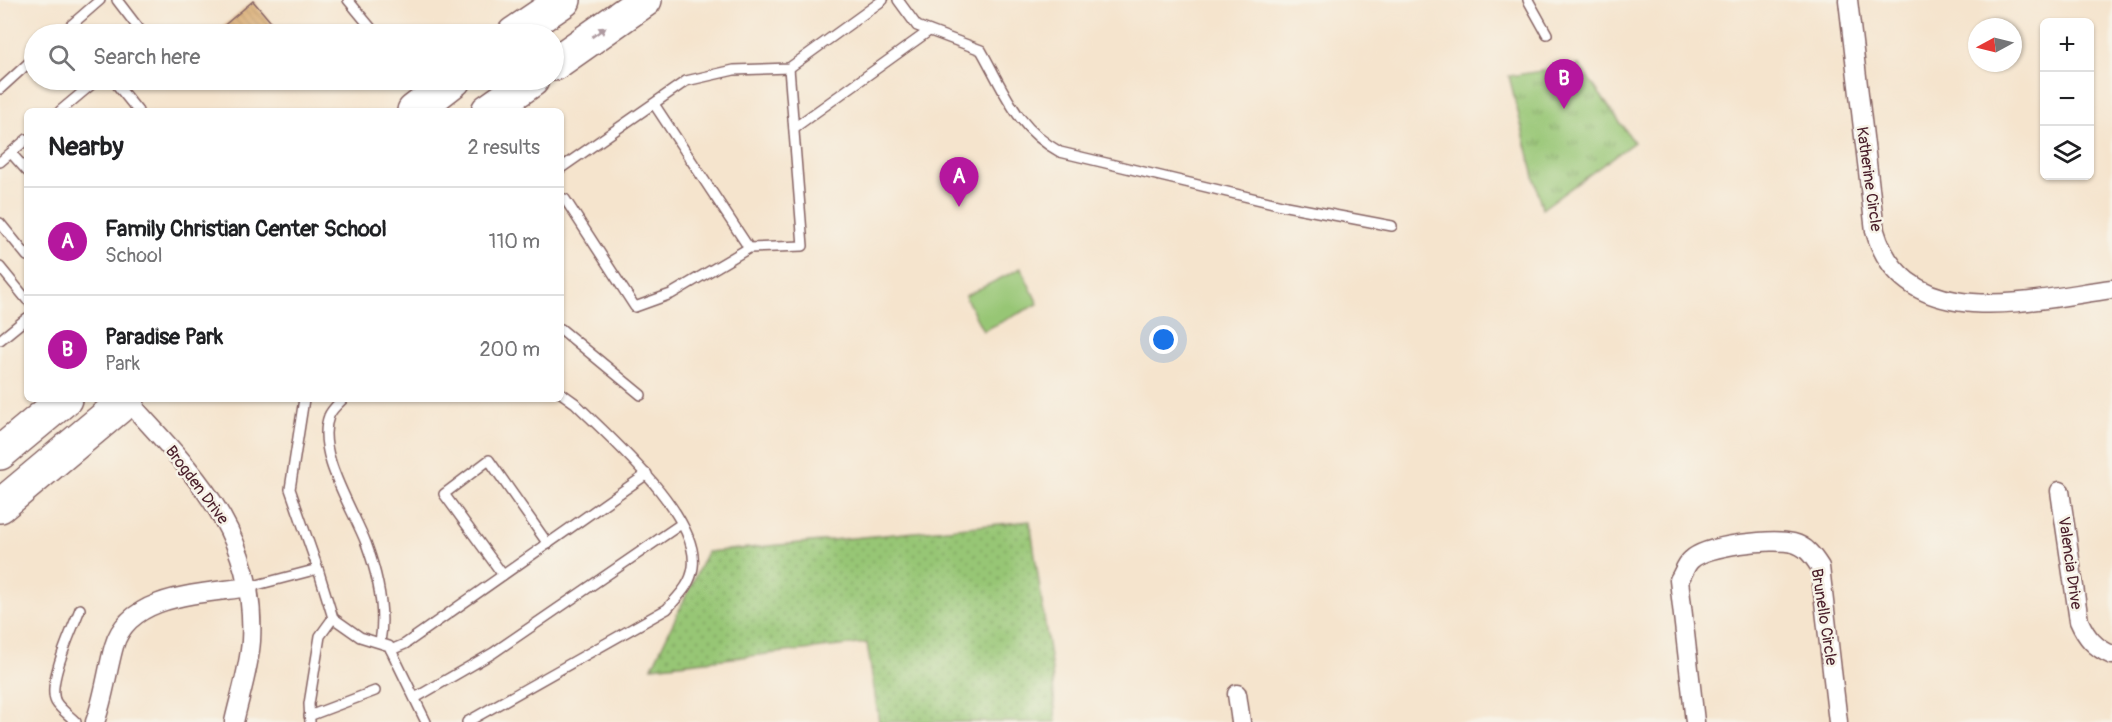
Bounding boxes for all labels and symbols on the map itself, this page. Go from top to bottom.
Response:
north arrow [1968,18,2022,72]
one-way arrow [591,27,607,38]
pin: B [1544,60,1584,109]
street label: Katherine Circle [1852,125,1886,233]
pin: A [940,158,978,207]
your location [1149,325,1178,354]
street label: Brogden Drive [161,442,233,528]
street label: Valencia Drive [2054,515,2086,611]
street label: Brunello Circle [1806,567,1842,667]

